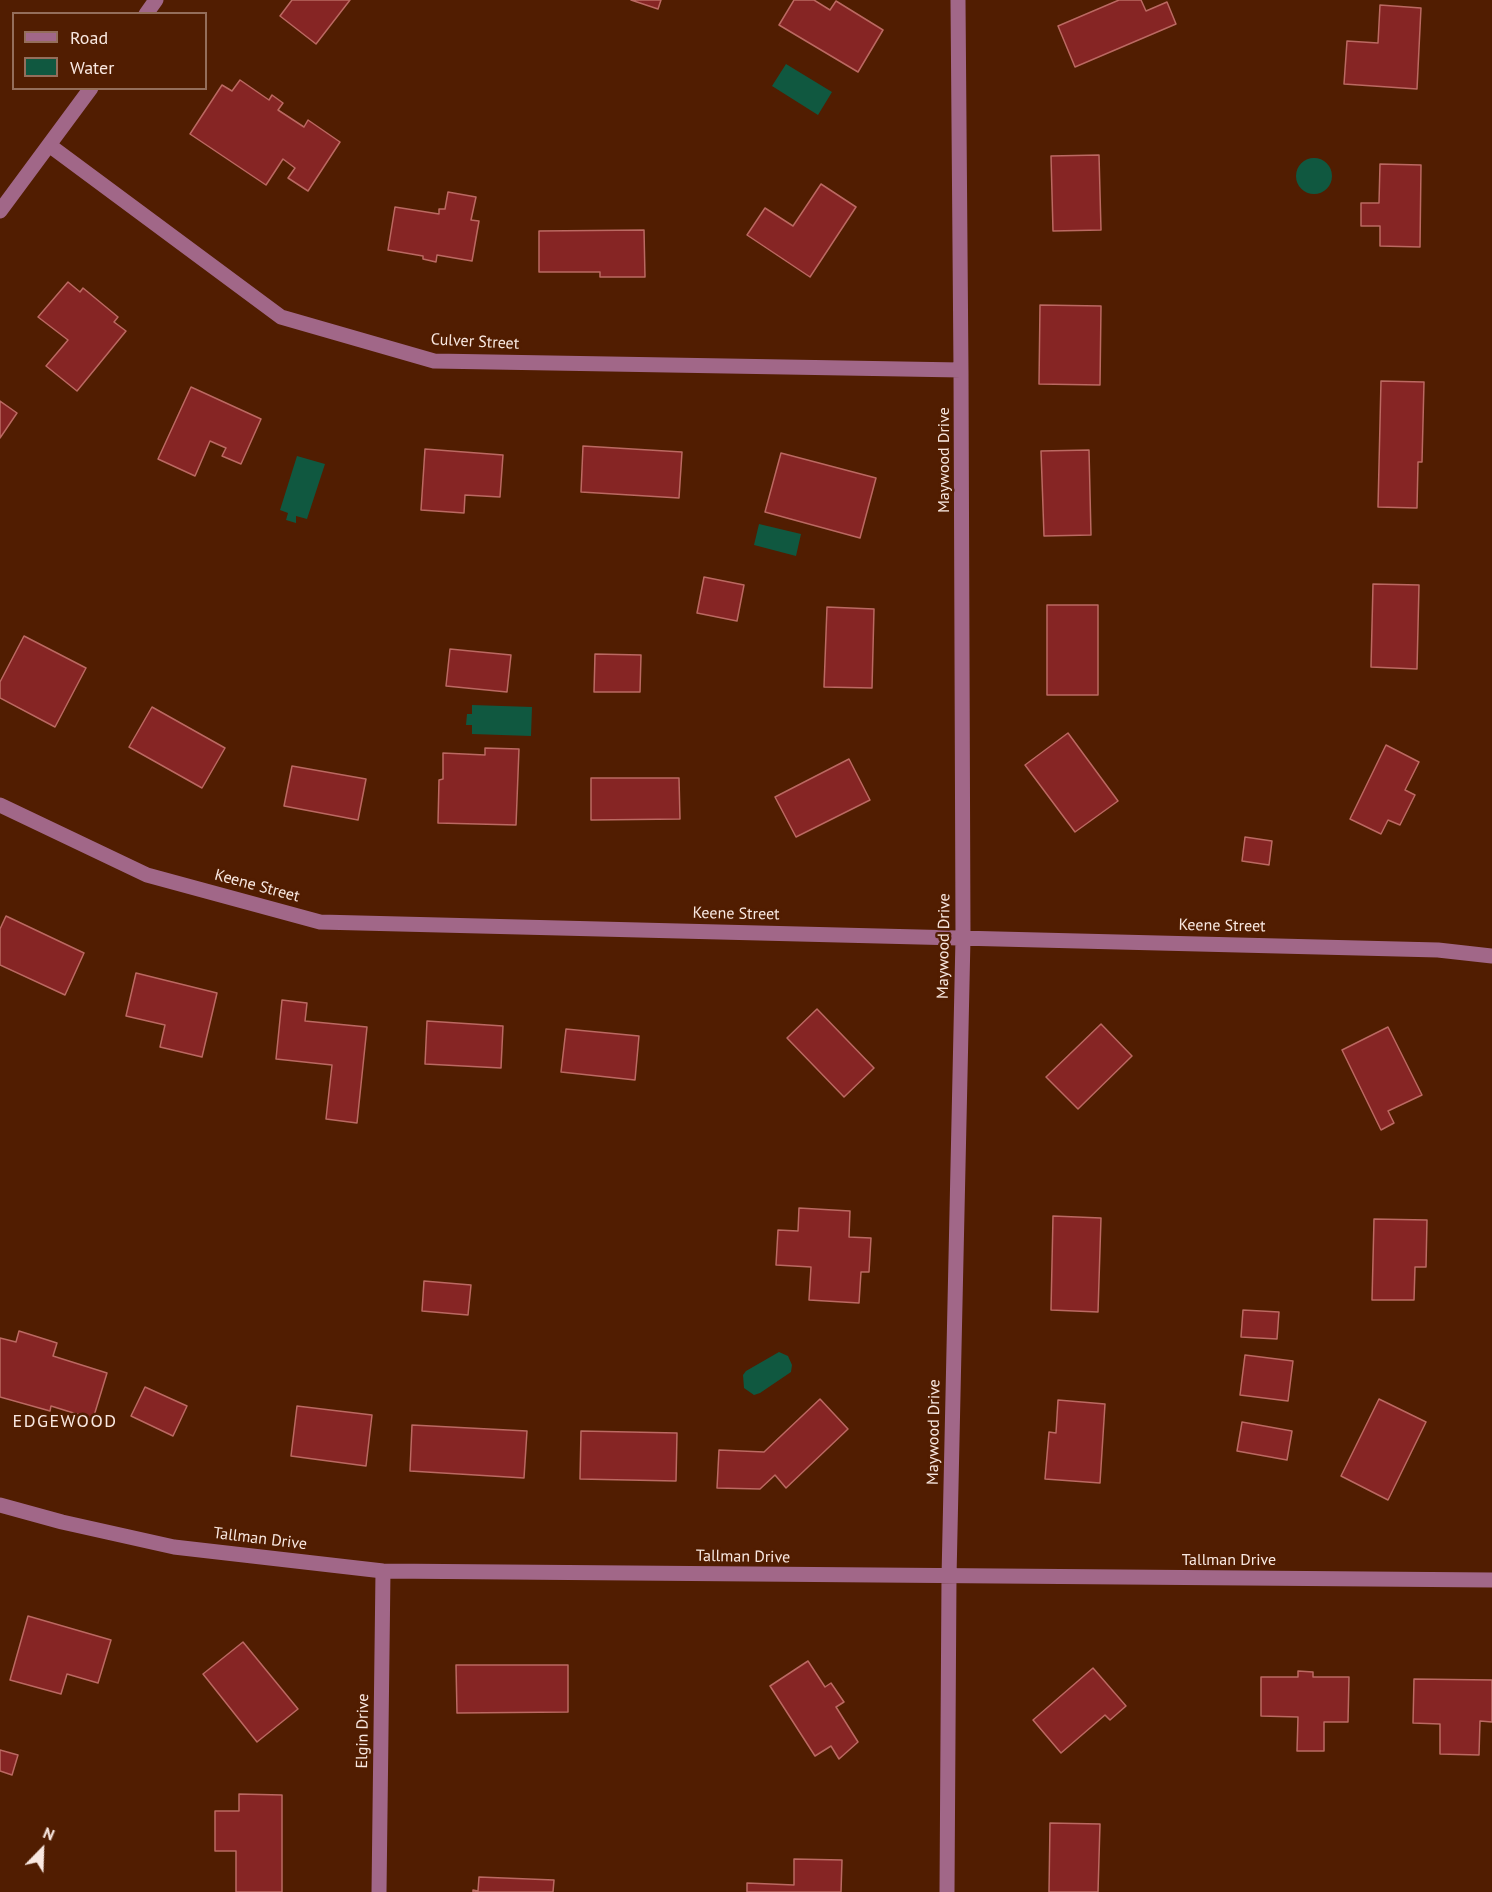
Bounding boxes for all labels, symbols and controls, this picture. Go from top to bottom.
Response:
legend [12,12,207,90]
text: Road [70,26,108,49]
text: Water [70,56,114,79]
street label: Culver Street [430,330,520,354]
street label: Maywood Drive [934,407,954,513]
street label: Keene Street [212,865,302,907]
street label: Maywood Drive [933,893,955,999]
street label: Keene Street [692,904,780,924]
street label: Keene Street [1178,916,1266,936]
street label: Maywood Drive [923,1379,945,1485]
district label: EDGEWOOD [12,1411,118,1433]
street label: Tallman Drive [212,1524,308,1554]
street label: Tallman Drive [696,1547,790,1567]
street label: Tallman Drive [1182,1550,1276,1570]
street label: Elgin Drive [353,1693,373,1769]
north arrow [12,1820,72,1880]
text: N [40,1822,58,1845]

